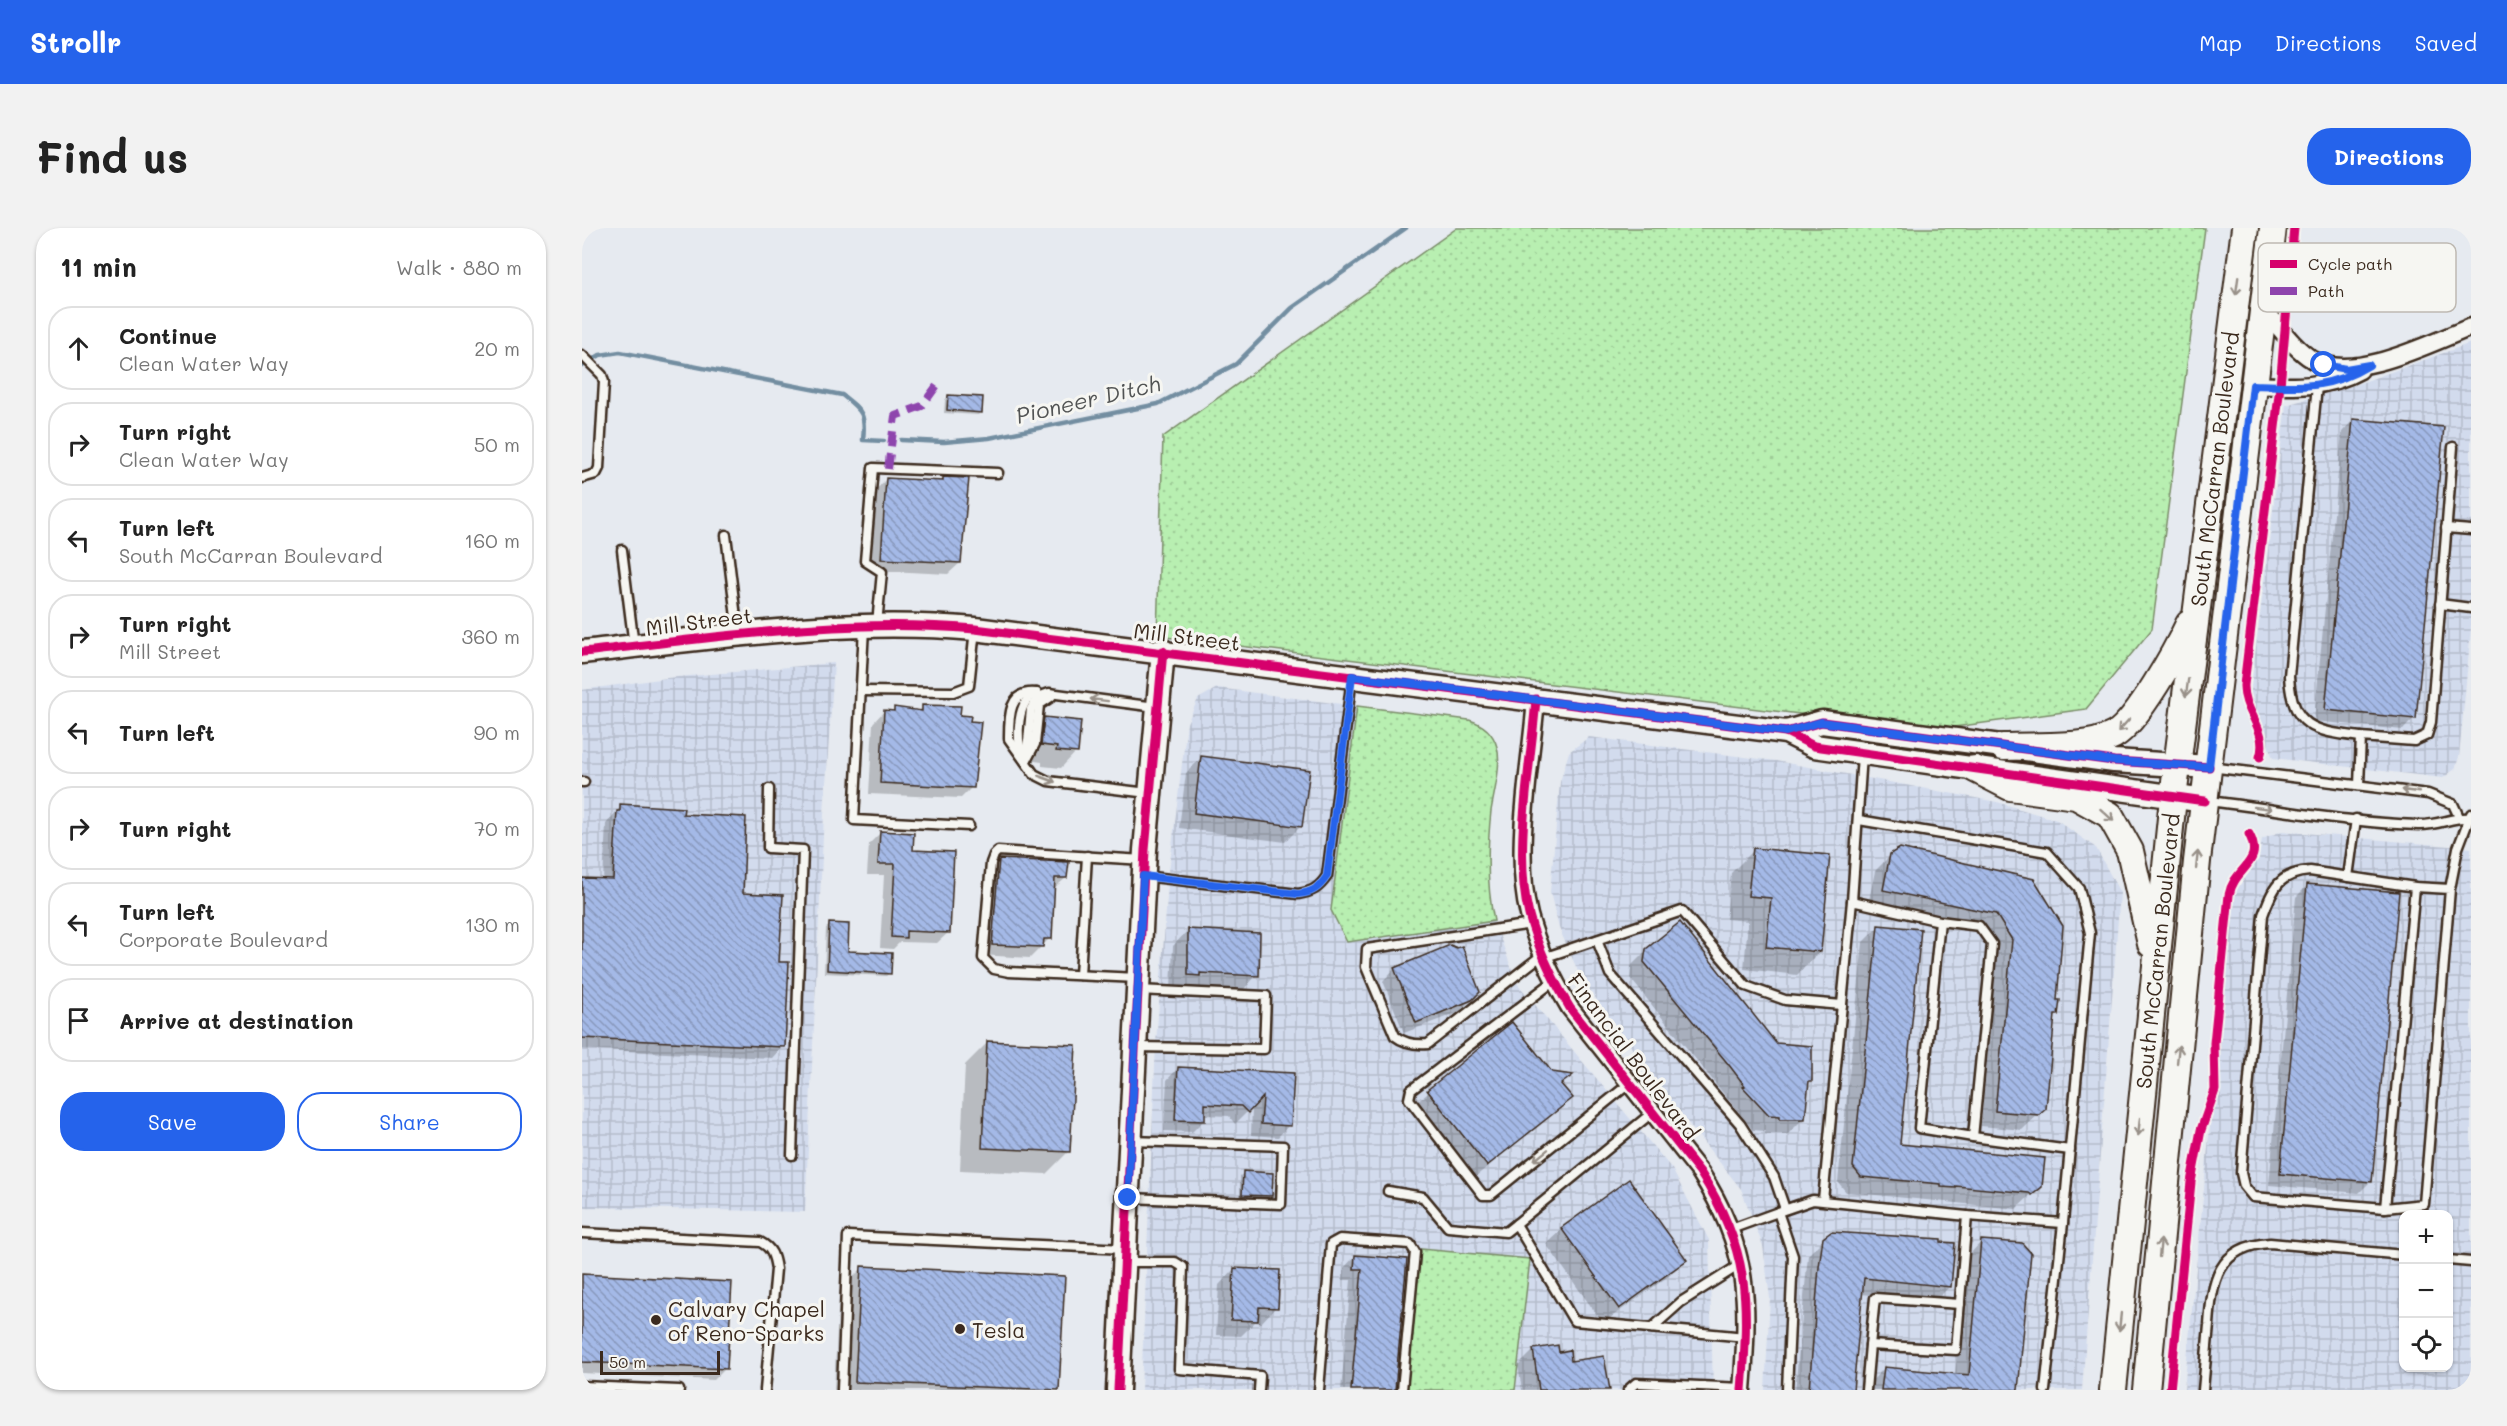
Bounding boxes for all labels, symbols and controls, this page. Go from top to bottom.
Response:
text: Strollr [30,24,121,60]
text: Map [2199,29,2242,56]
text: Directions [2275,29,2382,56]
text: Saved [2415,29,2477,56]
button: Directions [2307,128,2471,185]
text: Find us [36,129,188,184]
legend [2258,243,2456,312]
text: 11 min [60,250,137,284]
text: Cycle path [2308,253,2392,274]
text: Walk · 880 m [396,254,522,280]
one-way arrow [2231,276,2242,295]
text: Path [2308,280,2344,301]
text: Continue [119,321,217,350]
street label: South McCarran Boulevard [2184,330,2244,608]
icon: ahead [62,332,95,365]
text: 20 m [474,335,520,361]
text: Clean Water Way [119,350,289,376]
route start [2310,351,2336,377]
water label: Pioneer Ditch [1013,368,1163,430]
text: Turn right [119,417,231,446]
icon: right [62,428,95,461]
text: 50 m [474,431,520,457]
text: Clean Water Way [119,446,289,472]
text: Turn left [119,513,215,542]
icon: left [62,524,95,557]
text: 160 m [464,527,520,553]
text: South McCarran Boulevard [119,542,382,568]
street label: Mill Street [644,601,754,641]
text: Turn right [119,609,231,638]
street label: Mill Street [1132,616,1242,656]
icon: right [62,620,95,653]
text: 360 m [462,623,520,649]
text: Mill Street [119,638,221,664]
one-way arrow [2181,677,2192,697]
one-way arrow [1090,695,1110,706]
icon: left [62,716,95,749]
text: Turn left [119,718,215,747]
one-way arrow [2116,718,2131,733]
text: 90 m [474,719,520,745]
one-way arrow [1037,774,1055,785]
one-way arrow [2401,786,2421,797]
one-way arrow [2252,802,2272,813]
one-way arrow [2099,808,2114,822]
icon: right [62,812,95,845]
street label: South McCarran Boulevard [2129,812,2185,1090]
text: Turn right [119,814,231,843]
text: 70 m [474,815,520,841]
one-way arrow [2192,851,2203,870]
text: Turn left [119,897,215,926]
icon: left [62,908,95,941]
text: 130 m [465,911,520,937]
text: Corporate Boulevard [119,926,328,952]
street label: Financial Boulevard [1563,967,1705,1145]
icon: arrive [62,1004,95,1037]
text: Arrive at destination [119,1006,354,1035]
one-way arrow [2173,1045,2184,1065]
button: Save [60,1092,285,1151]
button: Share [297,1092,522,1151]
one-way arrow [2133,1117,2144,1137]
one-way arrow [1533,1149,1549,1162]
route end [1114,1184,1140,1210]
map controls [2399,1210,2453,1372]
button: + [2399,1210,2453,1264]
one-way arrow [2155,1239,2166,1259]
button: − [2399,1264,2453,1318]
place label: Calvary Chapel of Reno-Sparks [668,1295,825,1346]
one-way arrow [2114,1311,2125,1331]
marker: Calvary Chapel of Reno-Sparks [649,1313,663,1327]
place label: Tesla [972,1316,1025,1343]
button: locate [2399,1318,2453,1372]
marker: Tesla [953,1322,967,1336]
scale bar [600,1348,720,1376]
text: 50 m [609,1351,646,1372]

